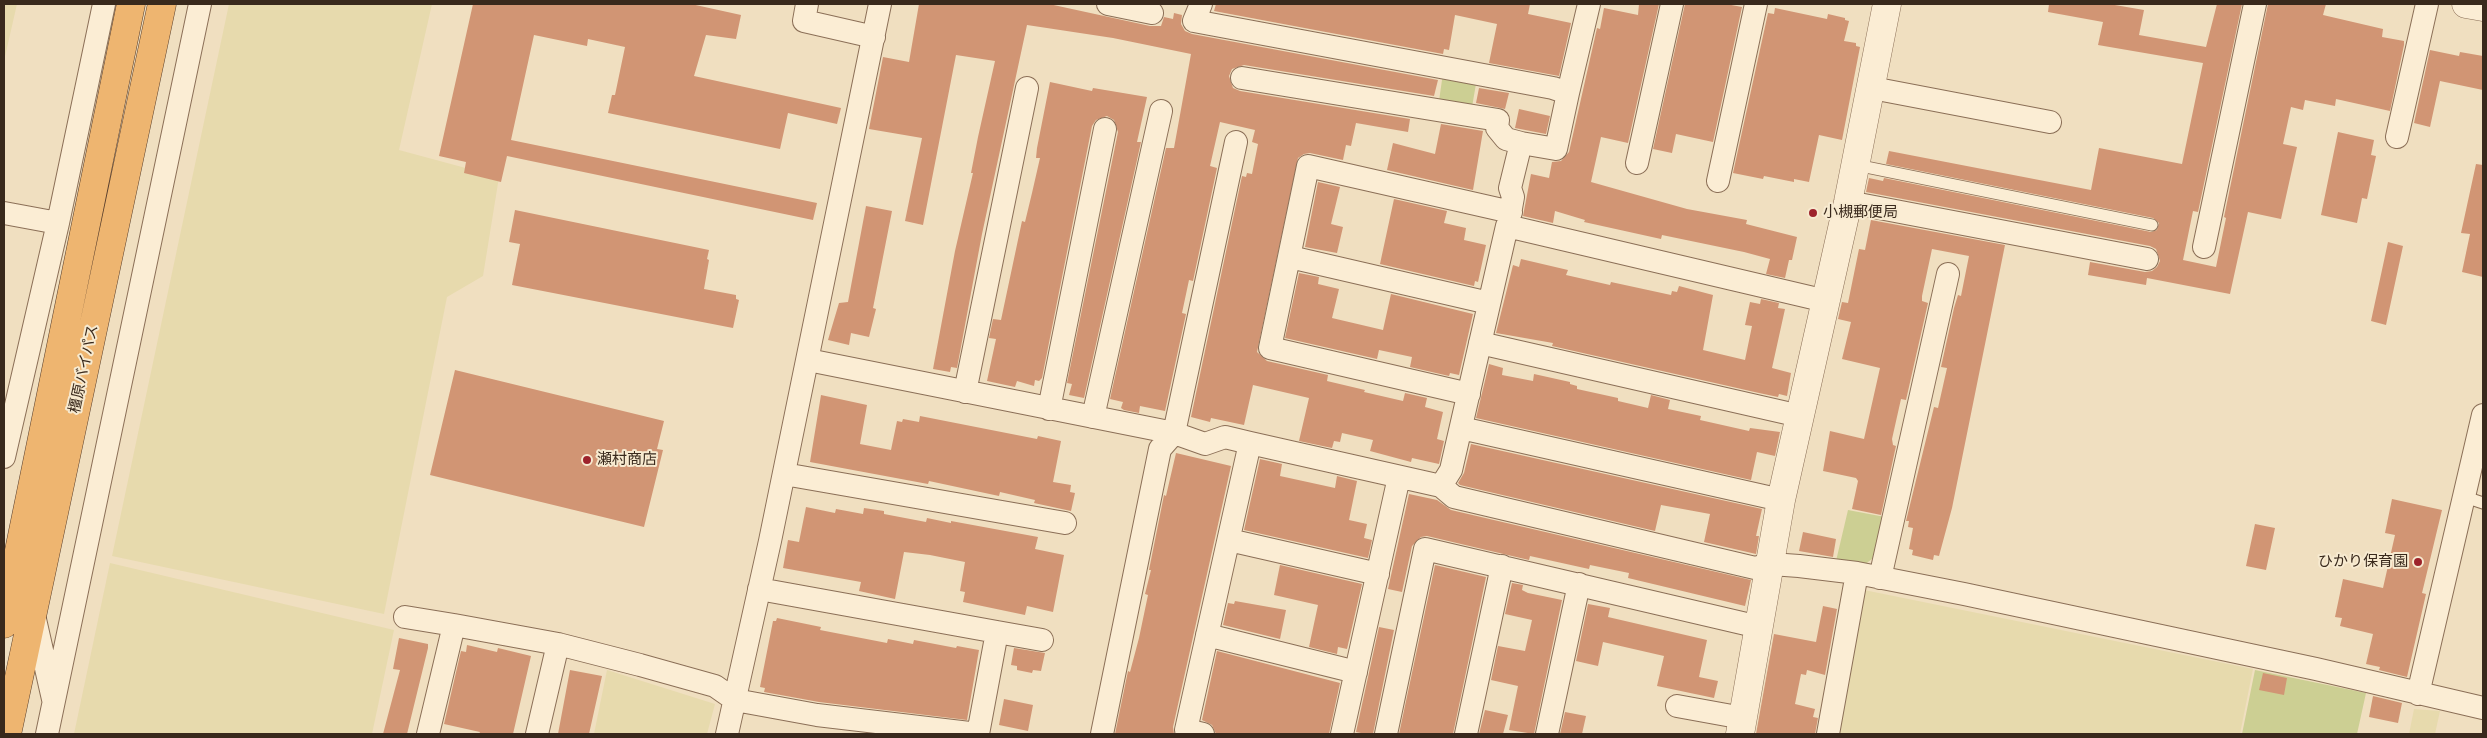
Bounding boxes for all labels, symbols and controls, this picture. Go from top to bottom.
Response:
place label: 小槻郵便局 [1823,204,1898,222]
marker: 小槻郵便局 [1807,207,1819,219]
street label: 橿原バイパス [66,323,102,415]
place label: 瀬村商店 [597,451,657,469]
marker: 瀬村商店 [581,454,593,466]
place label: ひかり保育園 [2318,553,2408,571]
marker: ひかり保育園 [2412,556,2424,568]

